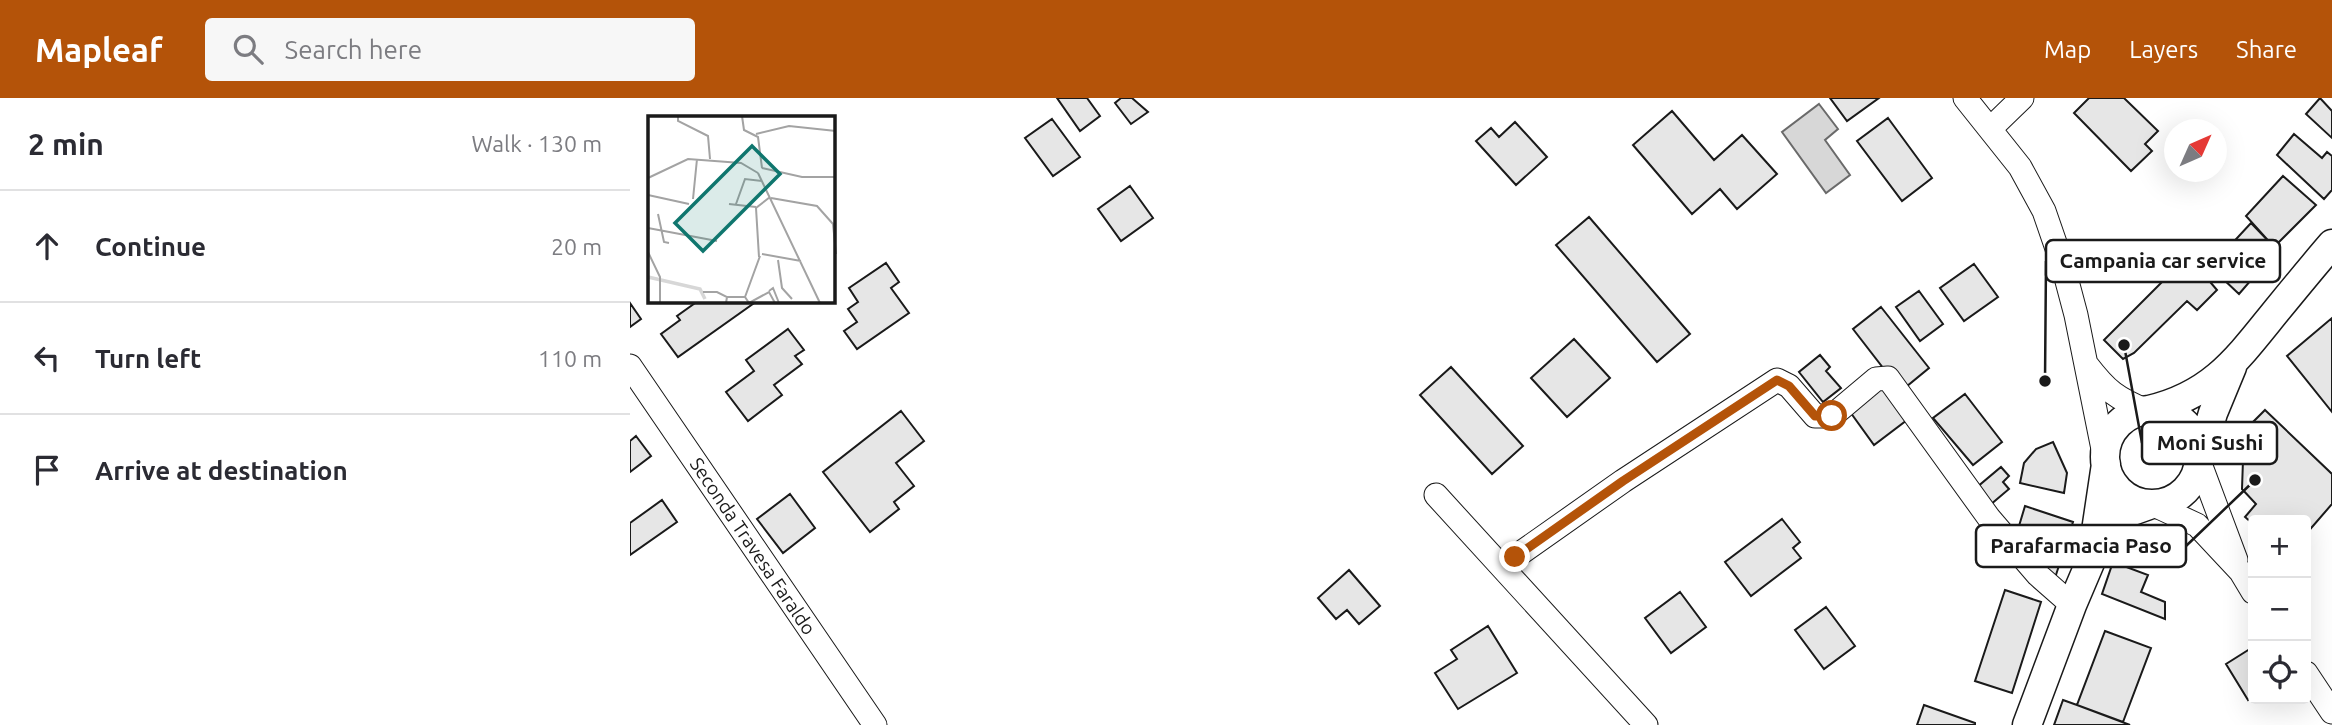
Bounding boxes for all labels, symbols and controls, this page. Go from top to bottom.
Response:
search box [205,18,695,81]
icon: search [229,30,267,68]
text: Mapleaf [35,31,163,68]
text: Search here [285,35,422,64]
text: Map [2044,36,2091,63]
text: Layers [2129,36,2198,63]
text: Share [2236,36,2297,63]
inset map [648,116,835,303]
north arrow [2164,119,2227,182]
text: 2 min [28,127,104,161]
text: Walk · 130 m [471,131,602,156]
icon: ahead [28,227,66,265]
text: Continue [95,232,206,261]
text: 20 m [551,234,602,259]
callout: Campania car service [2046,240,2280,282]
text: Campania car service [2060,248,2266,272]
icon: left [28,339,66,377]
text: Turn left [95,344,201,373]
text: 110 m [538,346,602,371]
route start [1816,400,1847,431]
callout: Moni Sushi [2142,422,2277,464]
text: Moni Sushi [2157,430,2263,454]
icon: arrive [28,451,66,489]
street label: Seconda Travesa Faraldo [686,453,820,639]
text: Arrive at destination [95,456,348,485]
map controls [2248,515,2311,704]
button: + [2248,515,2311,578]
callout: Parafarmacia Paso [1976,525,2186,567]
text: Parafarmacia Paso [1990,533,2172,557]
route end [1499,541,1530,572]
button: − [2248,578,2311,641]
button: locate [2248,641,2311,704]

